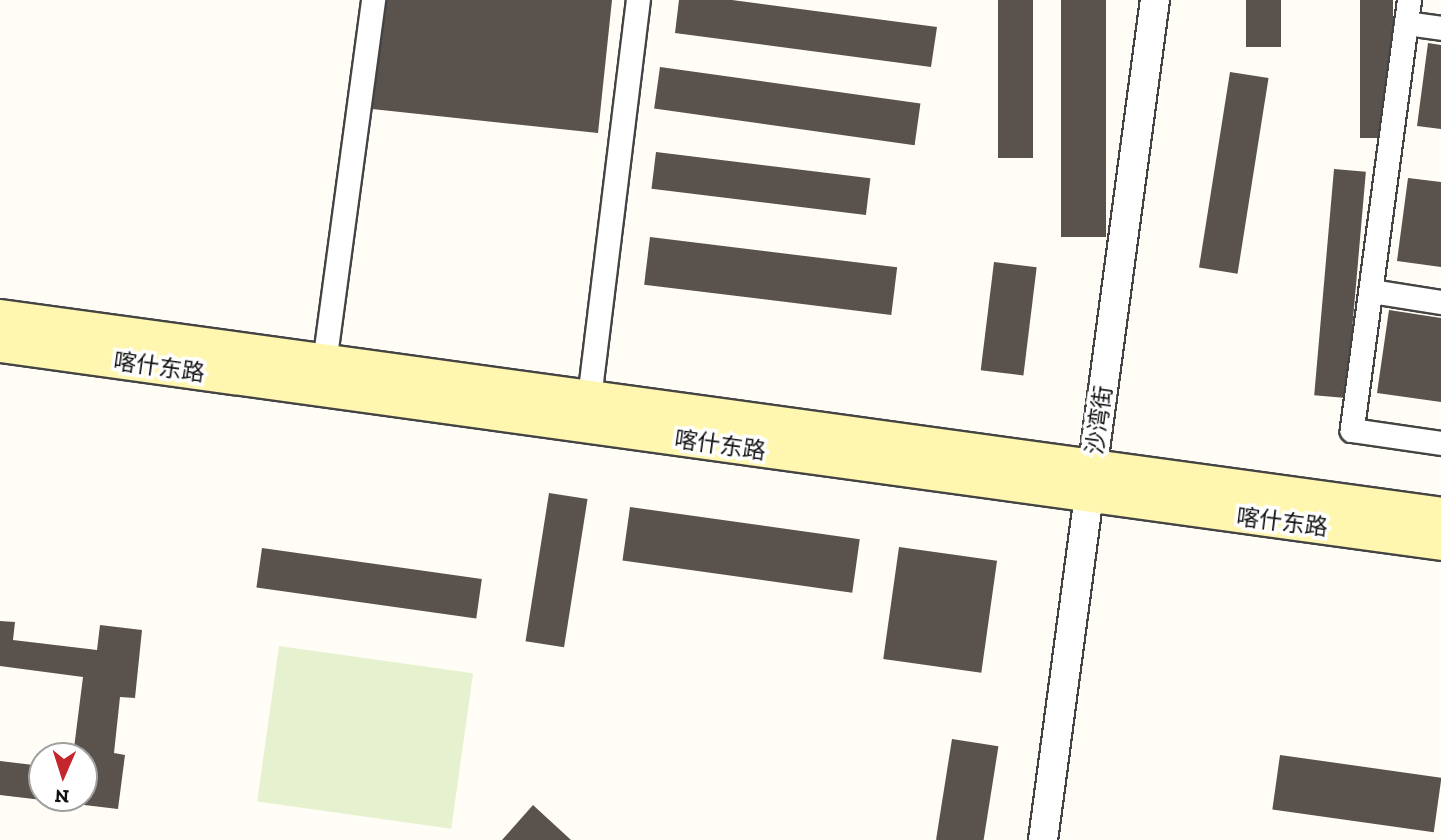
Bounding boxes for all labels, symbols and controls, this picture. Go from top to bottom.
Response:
street label: 喀什东路 [112,347,206,387]
street label: 沙湾街 [1081,384,1117,456]
street label: 喀什东路 [673,425,767,465]
street label: 喀什东路 [1235,503,1329,541]
north arrow [28,742,98,812]
text: N [54,785,70,808]

